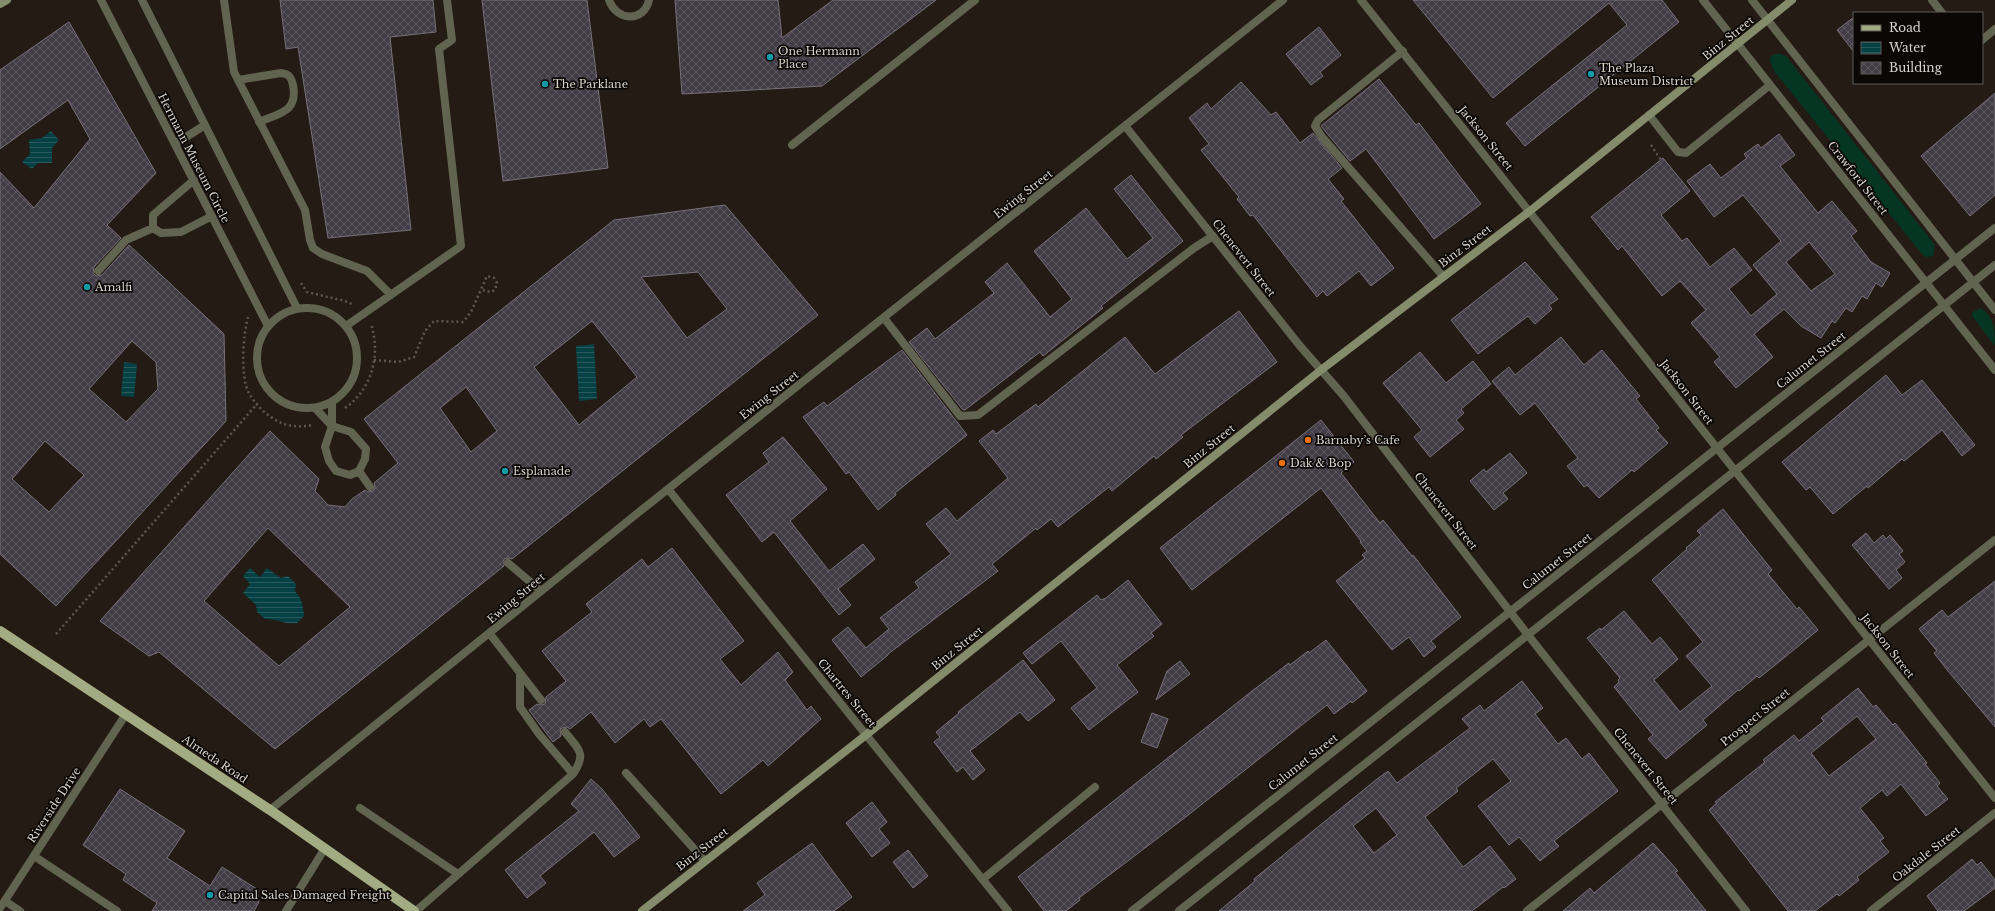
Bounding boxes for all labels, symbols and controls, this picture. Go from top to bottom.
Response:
street label: Binz Street [1699,12,1757,63]
legend [1853,12,1983,84]
text: Road [1889,20,1921,35]
text: Water [1888,40,1926,55]
place label: One Hermann Place [778,44,860,71]
marker: One Hermann Place [765,52,775,62]
text: Building [1889,60,1943,75]
place label: The Plaza Museum District [1599,61,1694,88]
marker: The Plaza Museum District [1586,69,1596,79]
place label: The Parklane [553,77,628,91]
marker: The Parklane [540,79,550,89]
street label: Hermann Museum Circle [155,91,233,225]
street label: Jackson Street [1455,101,1517,174]
street label: Crawford Street [1825,138,1892,218]
street label: Ewing Street [991,166,1056,221]
street label: Chenevert Street [1209,216,1279,300]
street label: Binz Street [1436,221,1495,270]
place label: Amalfi [94,280,132,294]
marker: Amalfi [82,282,92,292]
street label: Calumet Street [1773,328,1849,391]
street label: Jackson Street [1656,355,1717,428]
street label: Ewing Street [737,367,802,422]
street label: Binz Street [1180,420,1238,471]
place label: Barnaby’s Cafe [1316,433,1400,447]
marker: Barnaby’s Cafe [1303,435,1313,445]
place label: Dak & Bop [1290,456,1351,470]
marker: Dak & Bop [1277,458,1287,468]
place label: Esplanade [513,464,571,478]
marker: Esplanade [500,466,510,476]
street label: Chenevert Street [1411,469,1481,553]
street label: Calumet Street [1519,529,1595,592]
street label: Ewing Street [484,569,548,626]
street label: Jackson Street [1857,609,1918,682]
street label: Binz Street [928,622,986,673]
street label: Chartres Street [815,656,880,731]
street label: Prospect Street [1718,684,1793,749]
street label: Chenevert Street [1611,725,1682,808]
street label: Calumet Street [1265,730,1341,793]
street label: Almeda Road [179,731,251,786]
street label: Riverside Drive [24,765,84,845]
street label: Oakdale Street [1889,823,1963,885]
street label: Binz Street [673,824,731,874]
place label: Capital Sales Damaged Freight [218,888,391,902]
marker: Capital Sales Damaged Freight [205,890,215,900]

